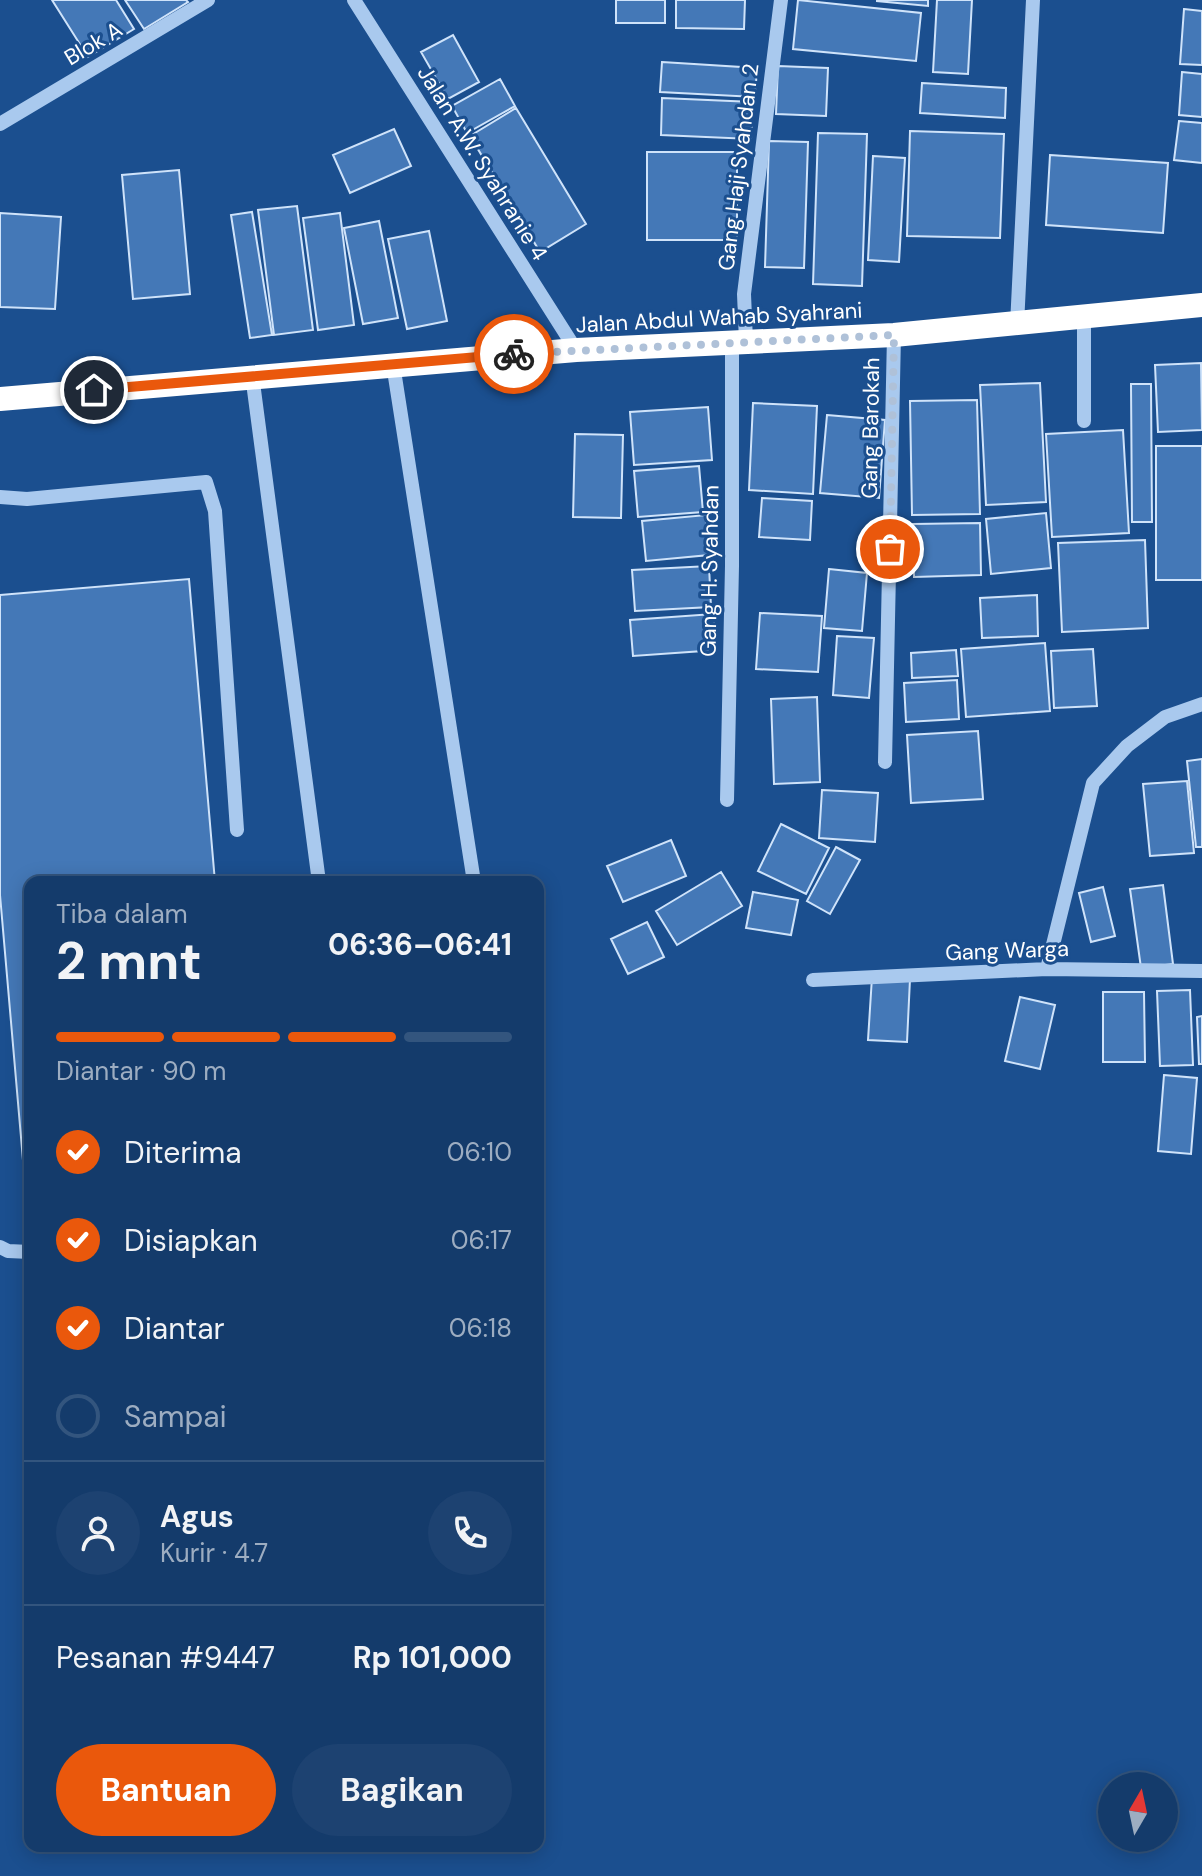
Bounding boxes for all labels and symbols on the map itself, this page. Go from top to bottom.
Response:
street label: Blok A [59,15,128,72]
street label: Jalan A.W. Syahranie 4 [411,60,554,266]
street label: Gang Haji Syahdan 2 [711,62,766,272]
street label: Jalan Abdul Wahab Syahrani [575,296,863,339]
courier [474,314,554,394]
pin [60,356,128,424]
street label: Gang Barokah [855,357,886,499]
street label: Gang H. Syahdan [694,485,725,657]
pin [856,515,924,583]
street label: Gang Warga [945,934,1069,967]
north arrow [1098,1772,1178,1852]

